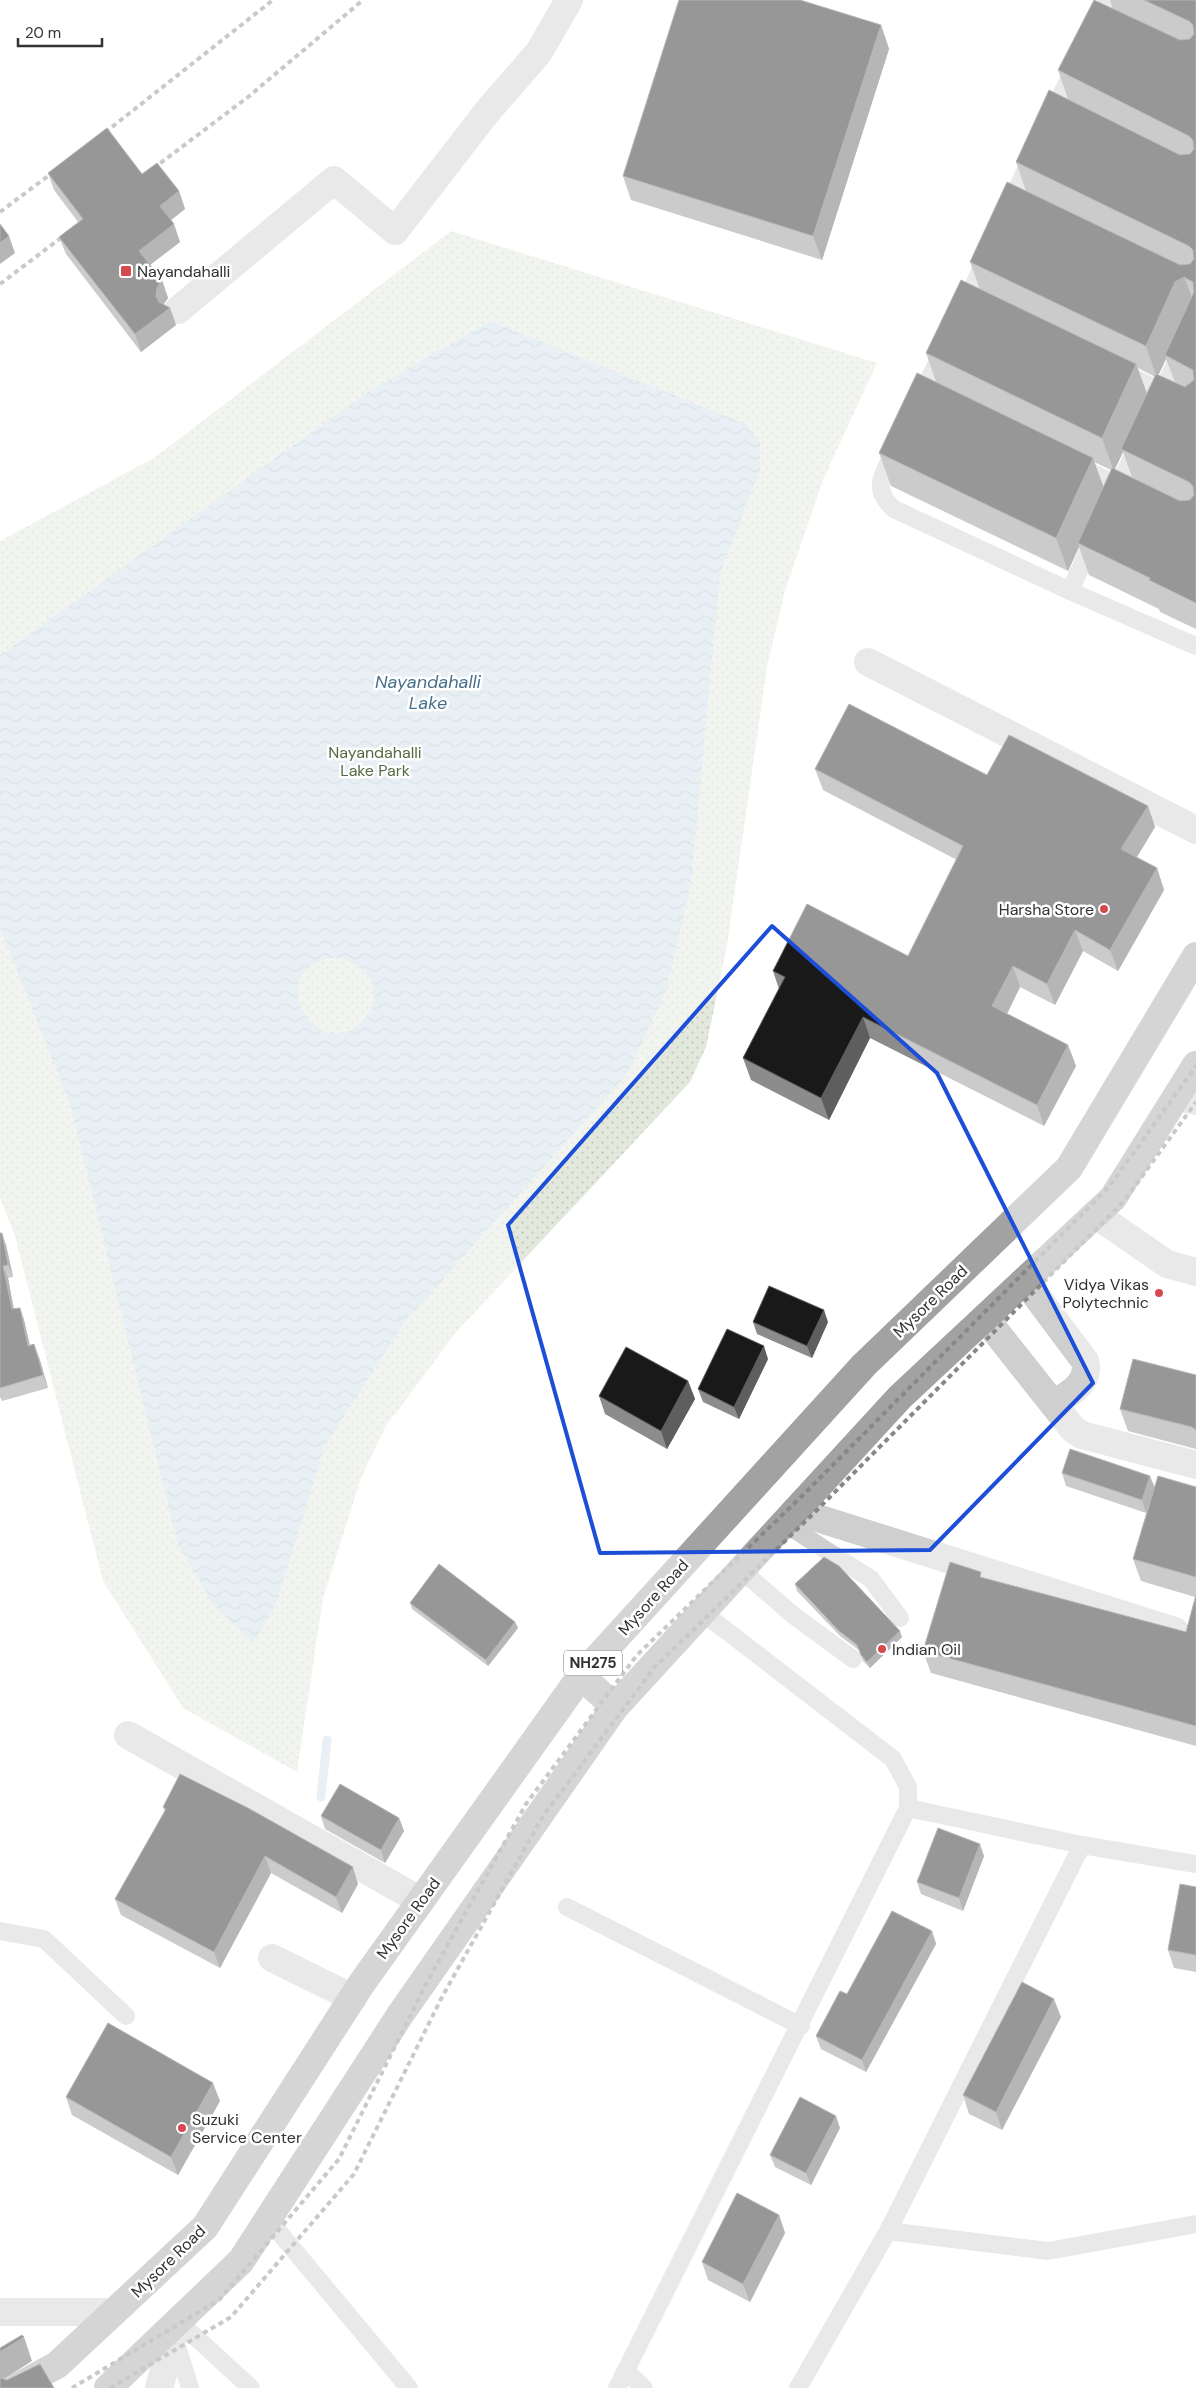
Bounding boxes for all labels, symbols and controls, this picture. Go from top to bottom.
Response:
scale bar [18,15,101,47]
text: 20 m [25,23,61,43]
place label: Nayandahalli [137,261,230,282]
marker: Nayandahalli [119,264,133,278]
water label: Nayandahalli Lake [375,670,482,715]
park label: Nayandahalli Lake Park [328,742,422,781]
place label: Harsha Store [999,899,1094,920]
marker: Harsha Store [1098,903,1110,915]
street label: Mysore Road [889,1261,972,1342]
place label: Vidya Vikas Polytechnic [1063,1274,1149,1313]
marker: Vidya Vikas Polytechnic [1153,1287,1165,1299]
street label: Mysore Road [614,1555,693,1640]
place label: Indian Oil [892,1639,961,1660]
marker: Indian Oil [876,1643,888,1655]
road number: NH275 [564,1650,622,1676]
street label: Mysore Road [372,1873,445,1963]
place label: Suzuki Service Center [192,2109,302,2148]
marker: Suzuki Service Center [176,2122,188,2134]
street label: Mysore Road [127,2221,210,2302]

